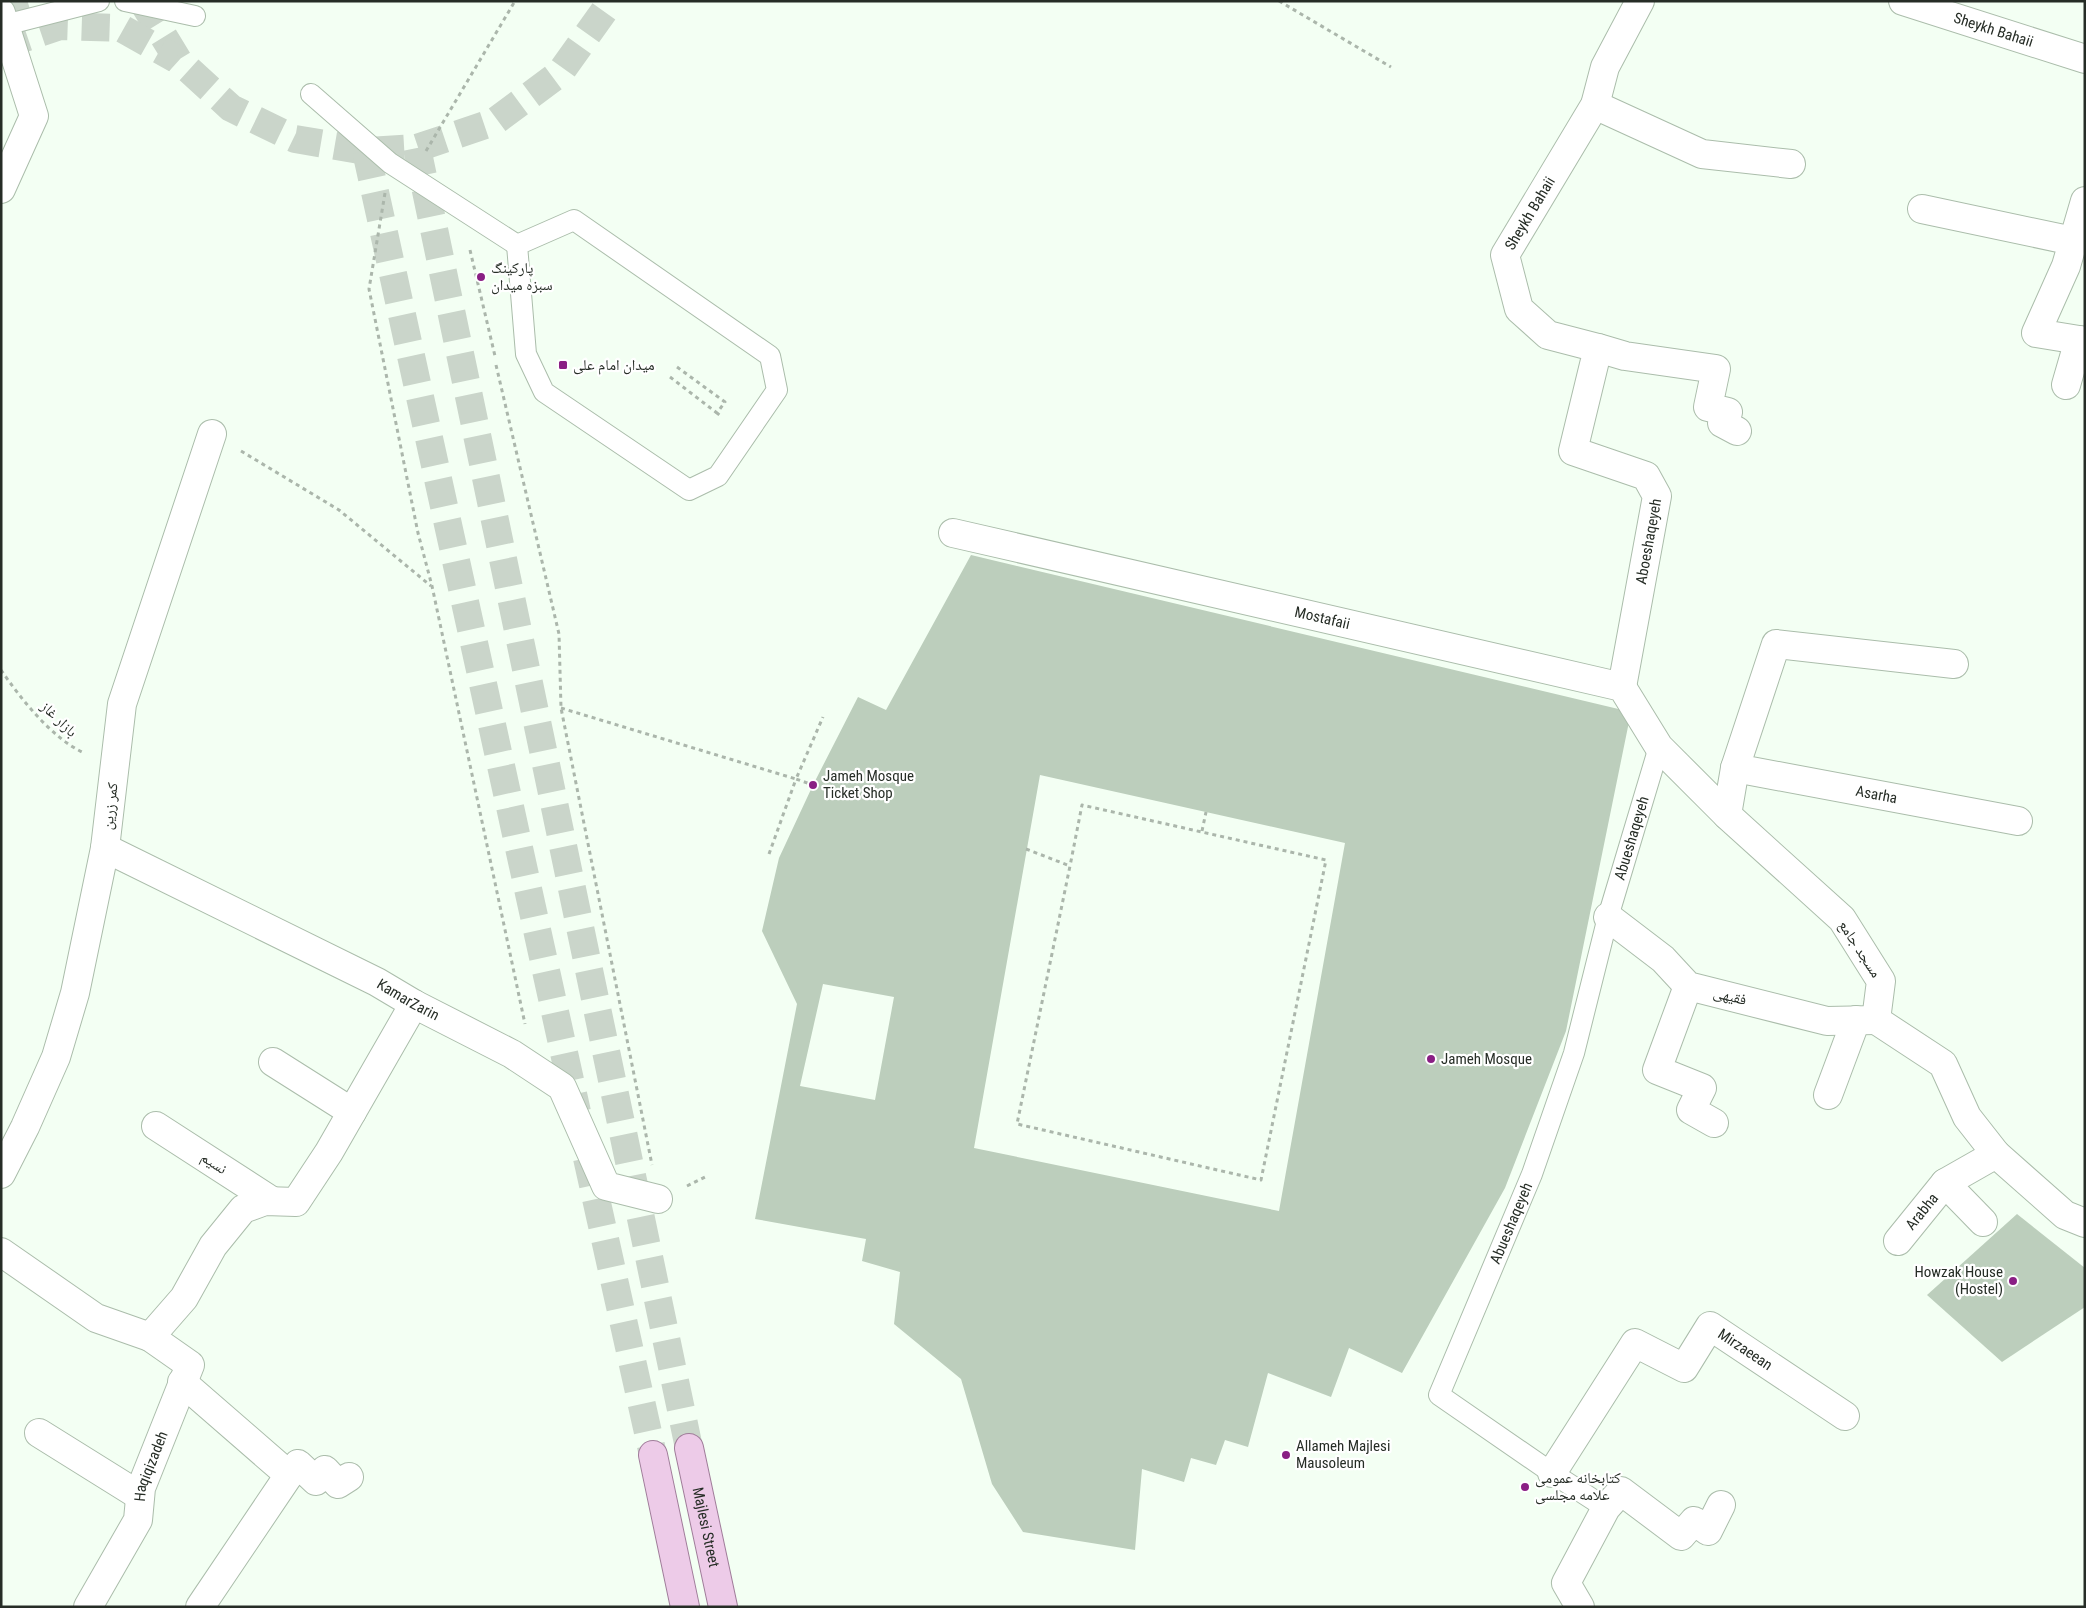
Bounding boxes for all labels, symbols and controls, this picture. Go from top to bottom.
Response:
street label: Sheykh Bahaii [1952,9,2036,51]
street label: Sheykh Bahaii [1501,173,1559,253]
place label: پارکینگ سبزه میدان [491,259,553,295]
marker: پارکینگ سبزه میدان [475,271,487,283]
place label: میدان امام علی [573,356,655,375]
marker: میدان امام علی [557,359,569,371]
street label: Aboeshaqeyeh [1632,497,1665,586]
street label: Mostafaii [1293,603,1352,633]
street label: بازار غاز [36,697,81,741]
place label: Jameh Mosque Ticket Shop [823,767,914,802]
marker: Jameh Mosque Ticket Shop [807,779,819,791]
street label: کمر زرین [98,781,123,831]
street label: Asarha [1854,782,1899,807]
street label: Abueshaqeyeh [1611,794,1653,882]
street label: مسجد جامع [1834,917,1885,982]
street label: KamarZarin [374,975,442,1024]
street label: فقیهی [1711,983,1748,1010]
place label: Jameh Mosque [1441,1050,1532,1068]
marker: Jameh Mosque [1425,1053,1437,1065]
street label: نسیم [197,1148,230,1179]
street label: Abueshaqeyeh [1486,1180,1536,1267]
street label: Arabha [1902,1190,1942,1233]
place label: Howzak House (Hostel) [1914,1263,2003,1298]
marker: Howzak House (Hostel) [2007,1275,2019,1287]
street label: Mirzaeean [1715,1325,1776,1374]
street label: Haqiqizadeh [131,1428,172,1502]
place label: Allameh Majlesi Mausoleum [1296,1437,1390,1472]
marker: Allameh Majlesi Mausoleum [1280,1449,1292,1461]
place label: کتابخانه عمومی علامه مجلسی [1535,1469,1621,1505]
marker: کتابخانه عمومی علامه مجلسی [1519,1481,1531,1493]
street label: Majlesi Street [689,1486,723,1569]

